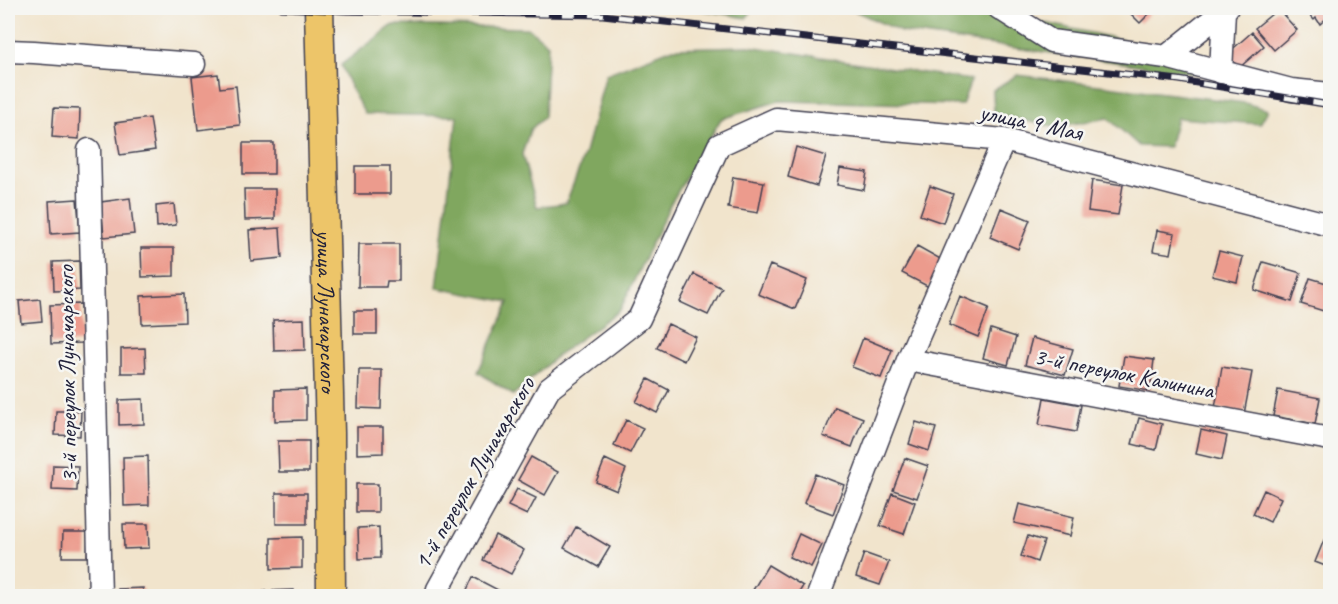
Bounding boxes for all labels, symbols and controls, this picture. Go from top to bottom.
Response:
street label: улица 9 Мая [975,96,1086,148]
street label: улица Луначарского [310,227,344,395]
street label: 3-й переулок Луначарского [50,264,84,483]
street label: 3-й переулок Калинина [1032,341,1218,405]
street label: 1-й переулок Луначарского [407,370,542,575]

